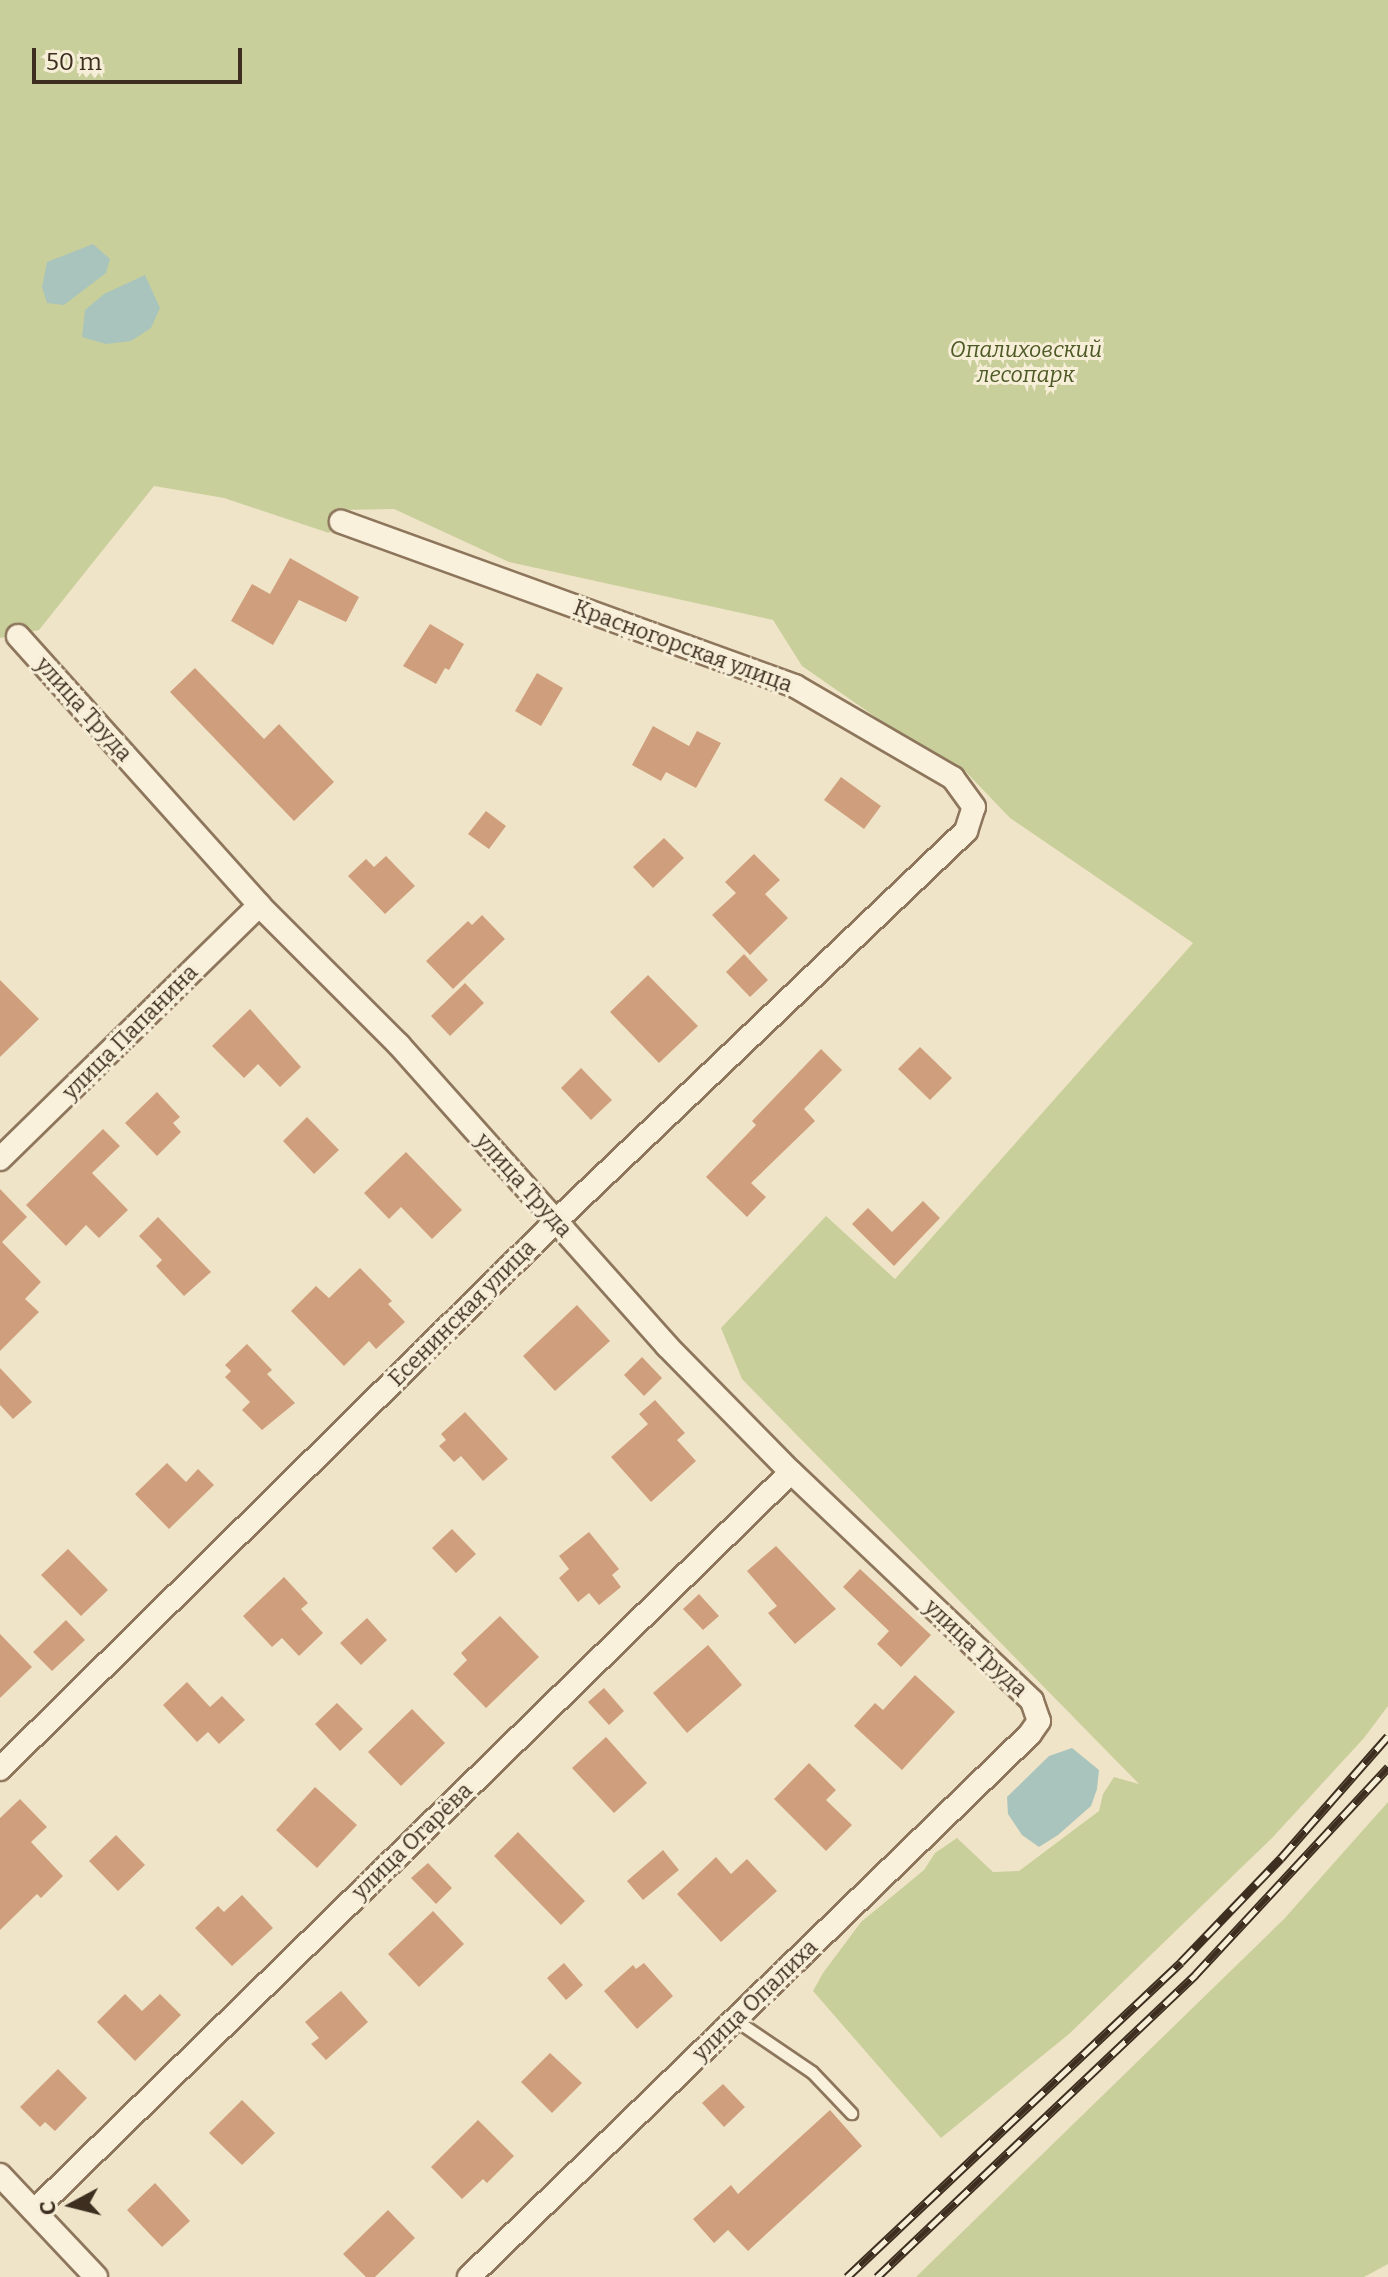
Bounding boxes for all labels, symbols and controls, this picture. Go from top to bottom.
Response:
scale bar [36,32,246,82]
text: 50 m [46,48,102,76]
park label: Опалиховский лесопарк [950,336,1102,388]
street label: Красногорская улица [570,594,796,698]
street label: улица Труда [30,651,138,767]
street label: улица Папанина [57,959,203,1105]
street label: улица Труда [470,1127,578,1243]
street label: Есенинская улица [383,1234,541,1392]
street label: улица Труда [919,1594,1033,1702]
street label: улица Огарёва [346,1777,478,1905]
street label: улица Опалиха [687,1934,823,2066]
north arrow [32,2165,112,2245]
text: С [33,2199,62,2217]

